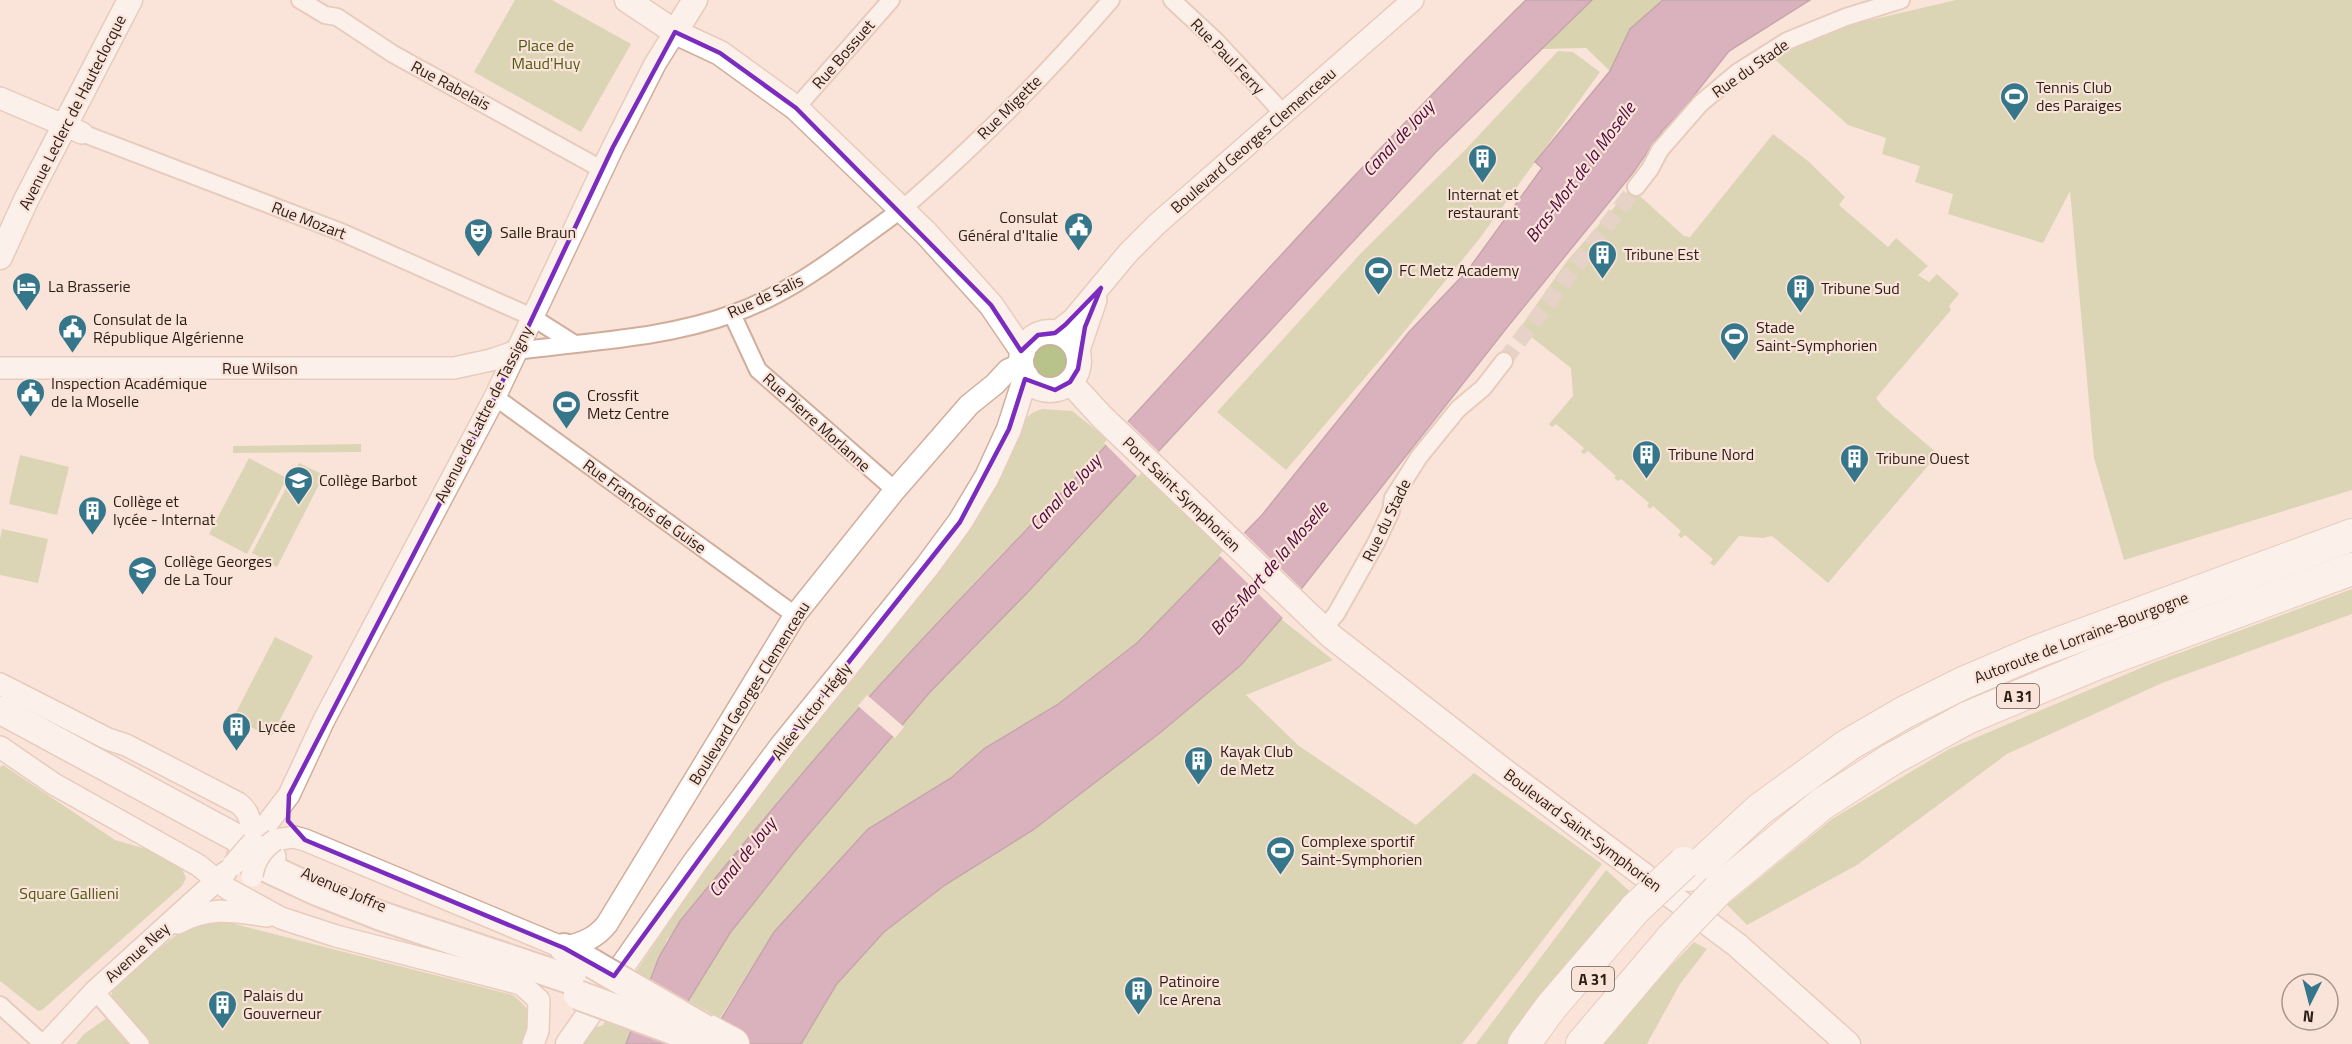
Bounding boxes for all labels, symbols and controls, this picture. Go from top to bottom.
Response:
street label: Avenue Leclerc de Hauteclocque [12,10,132,214]
street label: Rue Paul Ferry [1185,12,1271,100]
street label: Rue Bossuet [806,14,880,94]
park label: Place de Maud'Huy [512,33,581,75]
street label: Rue du Stade [1707,33,1793,103]
street label: Rue Rabelais [407,54,495,116]
street label: Boulevard Georges Clemenceau [1165,61,1341,219]
street label: Rue Migette [971,69,1047,145]
place label: Tennis Club des Paraiges [2036,75,2122,117]
sports icon: Tennis Club des Paraiges [1999,80,2031,122]
water label: Canal de Jouy [1356,92,1442,182]
water label: Bras-Mort de la Moselle [1518,95,1643,248]
building icon: Internat et restaurant [1467,142,1499,184]
place label: Internat et restaurant [1447,182,1519,224]
street label: Rue Mozart [268,195,350,245]
place label: Consulat Général d'Italie [958,205,1058,247]
public building icon: Consulat Général d'Italie [1063,210,1095,252]
theatre icon: Salle Braun [463,216,495,258]
place label: Salle Braun [500,220,576,244]
building icon: Tribune Est [1587,238,1619,280]
place label: Tribune Est [1624,242,1699,266]
sports icon: FC Metz Academy [1362,254,1394,296]
place label: FC Metz Academy [1399,258,1520,282]
street label: Rue de Salis [723,268,807,324]
hotel icon: La Brasserie [11,270,43,312]
building icon: Tribune Sud [1784,272,1816,314]
place label: La Brasserie [48,274,131,298]
place label: Tribune Sud [1821,276,1900,300]
place label: Consulat de la République Algérienne [93,307,244,349]
public building icon: Consulat de la République Algérienne [56,312,88,354]
place label: Stade Saint-Symphorien [1756,315,1877,357]
sports icon: Stade Saint-Symphorien [1719,320,1751,362]
street label: Avenue de Lattre de Tassigny [428,321,538,507]
street label: Rue Wilson [222,356,298,380]
street label: Rue Pierre Morlanne [758,367,876,477]
place label: Inspection Académique de la Moselle [51,371,207,413]
public building icon: Inspection Académique de la Moselle [14,376,46,418]
place label: Crossfit Metz Centre [587,383,669,425]
sports icon: Crossfit Metz Centre [550,388,582,430]
street label: Pont Saint-Symphorien [1117,431,1247,557]
building icon: Tribune Nord [1631,438,1663,480]
place label: Tribune Nord [1668,442,1754,466]
building icon: Tribune Ouest [1839,442,1871,484]
water label: Canal de Jouy [1023,446,1109,536]
place label: Tribune Ouest [1876,446,1970,470]
street label: Rue François de Guise [578,453,712,559]
school or university icon: Collège Barbot [282,464,314,506]
place label: Collège Barbot [319,468,417,492]
street label: Rue du Stade [1356,475,1416,565]
place label: Collège et lycée - Internat [113,489,216,531]
building icon: Collège et lycée - Internat [76,494,108,536]
water label: Bras-Mort de la Moselle [1203,494,1336,641]
place label: Collège Georges de La Tour [164,549,272,591]
school or university icon: Collège Georges de La Tour [127,554,159,596]
street label: Autoroute de Lorraine-Bourgogne [1970,585,2192,689]
street label: Boulevard Georges Clemenceau [683,597,815,789]
street label: Allée Victor Hégly [765,657,857,765]
road number: A 31 [1997,684,2039,708]
building icon: Lycée [221,710,253,752]
place label: Lycée [258,714,296,738]
place label: Kayak Club de Metz [1220,739,1293,781]
building icon: Kayak Club de Metz [1183,744,1215,786]
street label: Boulevard Saint-Symphorien [1499,762,1667,898]
water label: Canal de Jouy [701,810,784,903]
place label: Complexe sportif Saint-Symphorien [1301,829,1422,871]
sports icon: Complexe sportif Saint-Symphorien [1264,834,1296,876]
street label: Avenue Joffre [298,860,390,918]
park label: Square Gallieni [19,881,119,905]
street label: Avenue Ney [99,916,175,988]
road number: A 31 [1572,967,1614,991]
place label: Patinoire Ice Arena [1159,969,1221,1011]
north arrow [2280,972,2340,1032]
building icon: Patinoire Ice Arena [1122,974,1154,1016]
place label: Palais du Gouverneur [243,983,322,1025]
building icon: Palais du Gouverneur [206,988,238,1030]
text: N [2302,1004,2315,1029]

